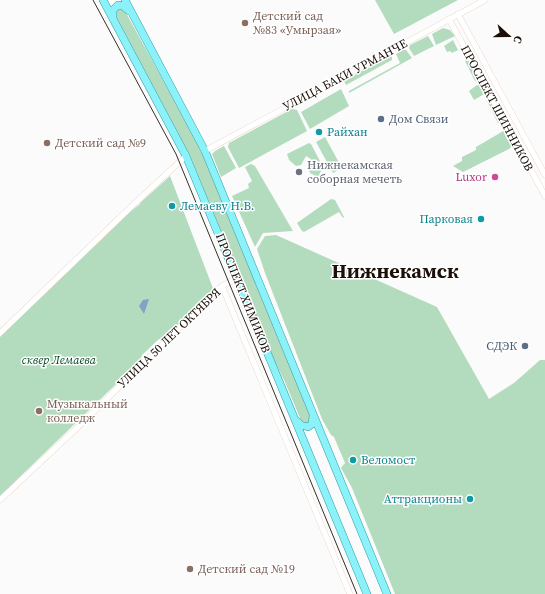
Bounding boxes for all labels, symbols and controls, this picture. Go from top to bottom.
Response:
place label: Детский сад №83 «Умырзая» [253,8,341,38]
north arrow [489,16,529,56]
marker: Детский сад №83 «Умырзая» [240,18,250,28]
text: С [510,34,526,45]
street label: УЛИЦА БАКИ УРМАНЧЕ [280,35,410,115]
street label: ПРОСПЕКТ ШИННИКОВ [457,42,537,174]
place label: Дом Связи [389,111,449,127]
marker: Дом Связи [376,114,386,124]
place label: Райхан [327,124,368,140]
marker: Райхан [314,127,324,137]
place label: Детский сад №9 [55,135,146,151]
marker: Детский сад №9 [42,138,52,148]
place label: Нижнекамская соборная мечеть [307,157,402,187]
marker: Нижнекамская соборная мечеть [294,167,304,177]
place label: Luxor [455,169,487,185]
marker: Luxor [490,172,500,182]
place label: Лемаеву Н.В. [180,198,254,214]
marker: Лемаеву Н.В. [167,201,177,211]
place label: Парковая [419,211,473,227]
marker: Парковая [476,214,486,224]
street label: ПРОСПЕКТ ХИМИКОВ [212,231,274,356]
district label: Нижнекамск [331,257,459,285]
street label: УЛИЦА 50 ЛЕТ ОКТЯБРЯ [114,284,224,391]
place label: СДЭК [486,338,517,354]
marker: СДЭК [520,341,530,351]
park label: сквер Лемаева [22,352,97,368]
place label: Музыкальный колледж [47,396,128,426]
marker: Музыкальный колледж [34,406,44,416]
place label: Веломост [361,452,416,468]
marker: Веломост [348,455,358,465]
place label: Аттракционы [384,491,462,507]
marker: Аттракционы [465,494,475,504]
place label: Детский сад №19 [198,561,295,577]
marker: Детский сад №19 [185,564,195,574]

